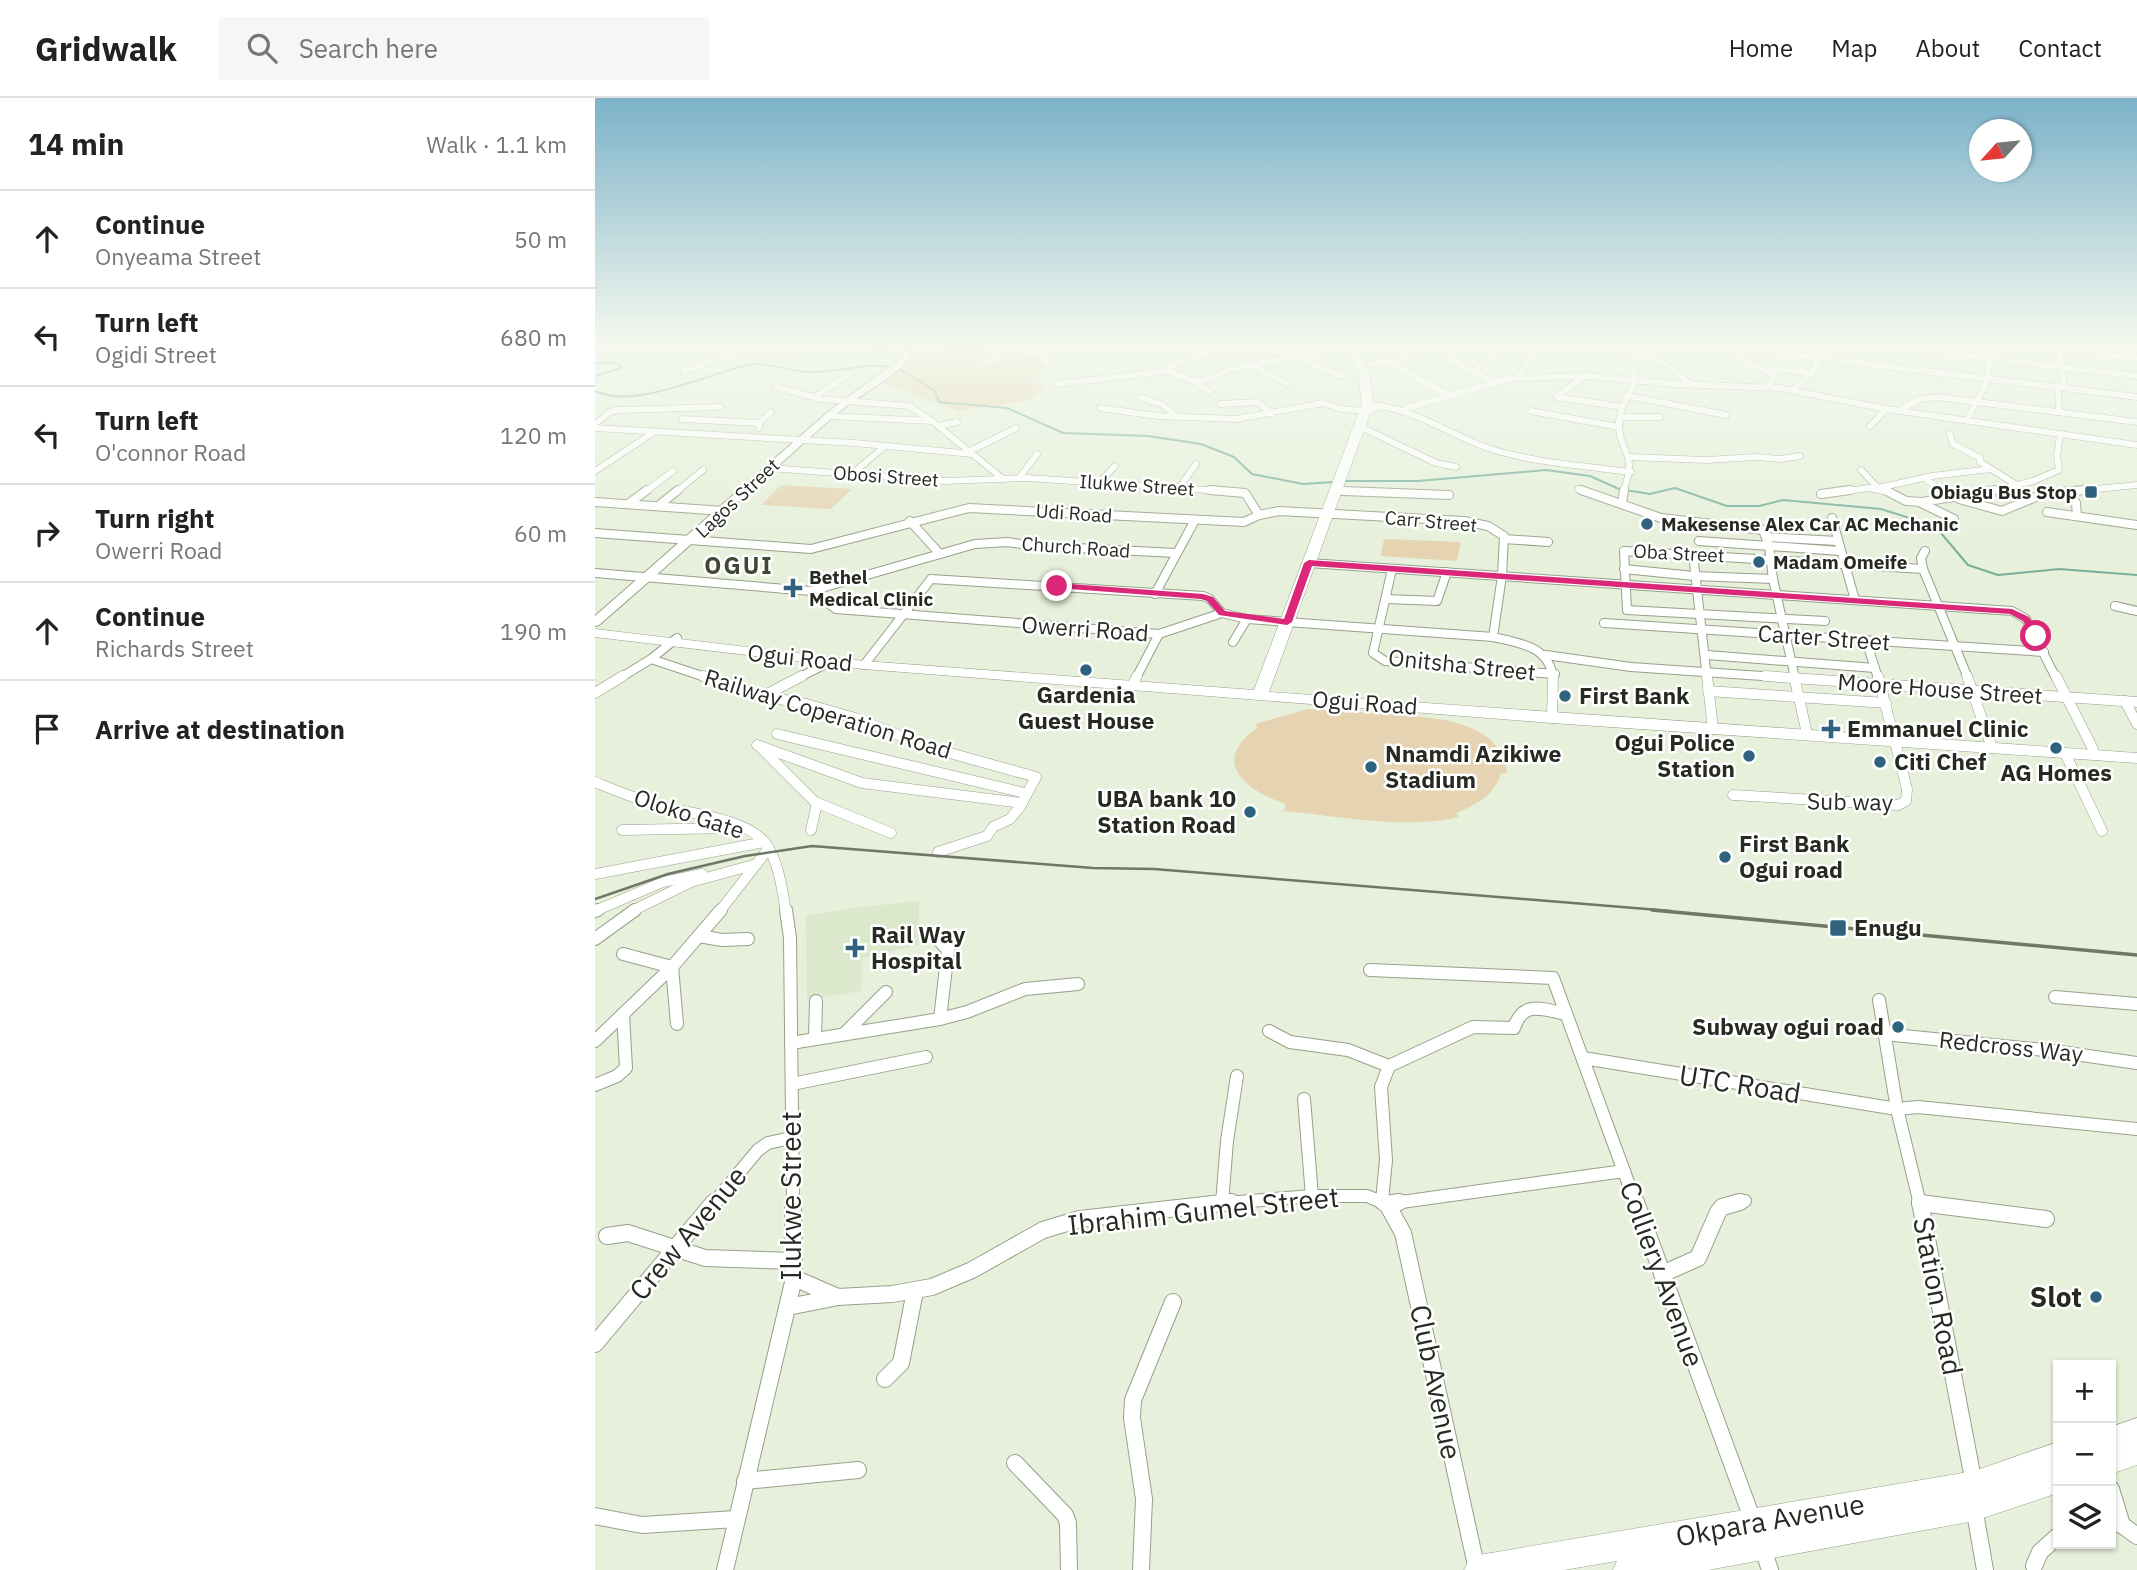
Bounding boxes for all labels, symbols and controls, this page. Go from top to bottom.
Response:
search box [219,17,709,80]
text: Gridwalk [35,27,177,70]
icon: search [243,29,281,67]
text: Search here [299,31,438,65]
text: Home [1729,32,1793,64]
text: Map [1831,32,1877,64]
text: About [1915,32,1980,64]
text: Contact [2018,32,2102,64]
north arrow [1969,119,2032,182]
text: 14 min [28,124,124,163]
text: Walk · 1.1 km [426,129,567,159]
text: Continue [95,207,205,241]
icon: ahead [28,220,66,258]
text: 50 m [514,224,567,254]
text: Onyeama Street [95,241,261,271]
text: Turn left [95,305,198,339]
icon: left [28,318,66,356]
text: 680 m [500,322,567,352]
text: Ogidi Street [95,339,217,369]
text: Turn left [95,403,198,437]
icon: left [28,416,66,454]
text: 120 m [500,420,567,450]
text: O'connor Road [95,437,246,467]
street label: Lagos Street [690,453,784,543]
street label: Obosi Street [832,460,940,492]
street label: Ilukwe Street [1079,469,1195,501]
place label: Obiagu Bus Stop [1930,480,2077,504]
marker: Obiagu Bus Stop [2083,484,2099,500]
street label: Udi Road [1035,498,1113,528]
text: Turn right [95,501,214,535]
street label: Carr Street [1384,505,1478,537]
place label: Makesense Alex Car AC Mechanic [1661,512,1959,536]
icon: right [28,514,66,552]
marker: Makesense Alex Car AC Mechanic [1639,516,1655,532]
text: 60 m [514,518,567,548]
street label: Church Road [1021,531,1131,563]
text: Owerri Road [95,535,222,565]
street label: Oba Street [1633,539,1725,567]
district label: OGUI [704,549,774,581]
place label: Madam Omeife [1773,550,1907,574]
marker: Madam Omeife [1751,554,1767,570]
place label: Bethel Medical Clinic [809,565,933,611]
route end [1041,570,1072,601]
marker: Bethel Medical Clinic [783,578,803,598]
text: Continue [95,599,205,633]
street label: Owerri Road [1020,609,1150,647]
icon: ahead [28,612,66,650]
text: 190 m [500,616,567,646]
street label: Carter Street [1757,617,1891,657]
route start [2020,620,2051,651]
text: Richards Street [95,633,254,663]
street label: Ogui Road [746,637,854,677]
street label: Onitsha Street [1387,641,1537,687]
street label: Railway Coperation Road [701,661,956,765]
marker: Gardenia Guest House [1078,662,1094,678]
street label: Moore House Street [1837,666,2044,710]
place label: Gardenia Guest House [1018,679,1154,735]
place label: First Bank [1579,680,1690,710]
street label: Ogui Road [1311,683,1419,721]
marker: First Bank [1557,688,1573,704]
icon: arrive [28,710,66,748]
text: Arrive at destination [95,712,345,746]
place label: Emmanuel Clinic [1847,713,2029,743]
marker: Emmanuel Clinic [1821,719,1841,739]
place label: Ogui Police Station [1614,727,1735,783]
place label: Nnamdi Azikiwe Stadium [1385,738,1561,794]
marker: AG Homes [2048,740,2064,756]
place label: Citi Chef [1894,746,1986,776]
marker: Ogui Police Station [1741,748,1757,764]
marker: Citi Chef [1872,754,1888,770]
place label: AG Homes [2000,757,2112,787]
marker: Nnamdi Azikiwe Stadium [1363,759,1379,775]
street label: Oloko Gate [630,781,748,845]
place label: UBA bank 10 Station Road [1097,783,1236,839]
street label: Sub way [1807,785,1894,817]
marker: UBA bank 10 Station Road [1242,804,1258,820]
place label: First Bank Ogui road [1739,828,1850,884]
marker: First Bank Ogui road [1717,849,1733,865]
place label: Enugu [1854,912,1922,942]
marker: Enugu [1828,918,1848,938]
place label: Rail Way Hospital [871,919,966,975]
marker: Rail Way Hospital [845,938,865,958]
place label: Subway ogui road [1692,1011,1884,1041]
marker: Subway ogui road [1890,1019,1906,1035]
street label: Redcross Way [1938,1024,2085,1069]
street label: UTC Road [1677,1056,1804,1111]
street label: Ilukwe Street [772,1111,809,1281]
street label: Crew Avenue [621,1158,755,1308]
street label: Colliery Avenue [1612,1176,1713,1372]
street label: Ibrahim Gumel Street [1065,1178,1341,1243]
street label: Station Road [1905,1214,1972,1378]
place label: Slot [2030,1278,2082,1315]
marker: Slot [2088,1289,2104,1305]
street label: Club Avenue [1402,1301,1471,1463]
map controls [2053,1360,2116,1549]
button: + [2053,1360,2116,1423]
button: − [2053,1423,2116,1486]
street label: Okpara Avenue [1673,1485,1867,1554]
button: layers [2053,1486,2116,1549]

